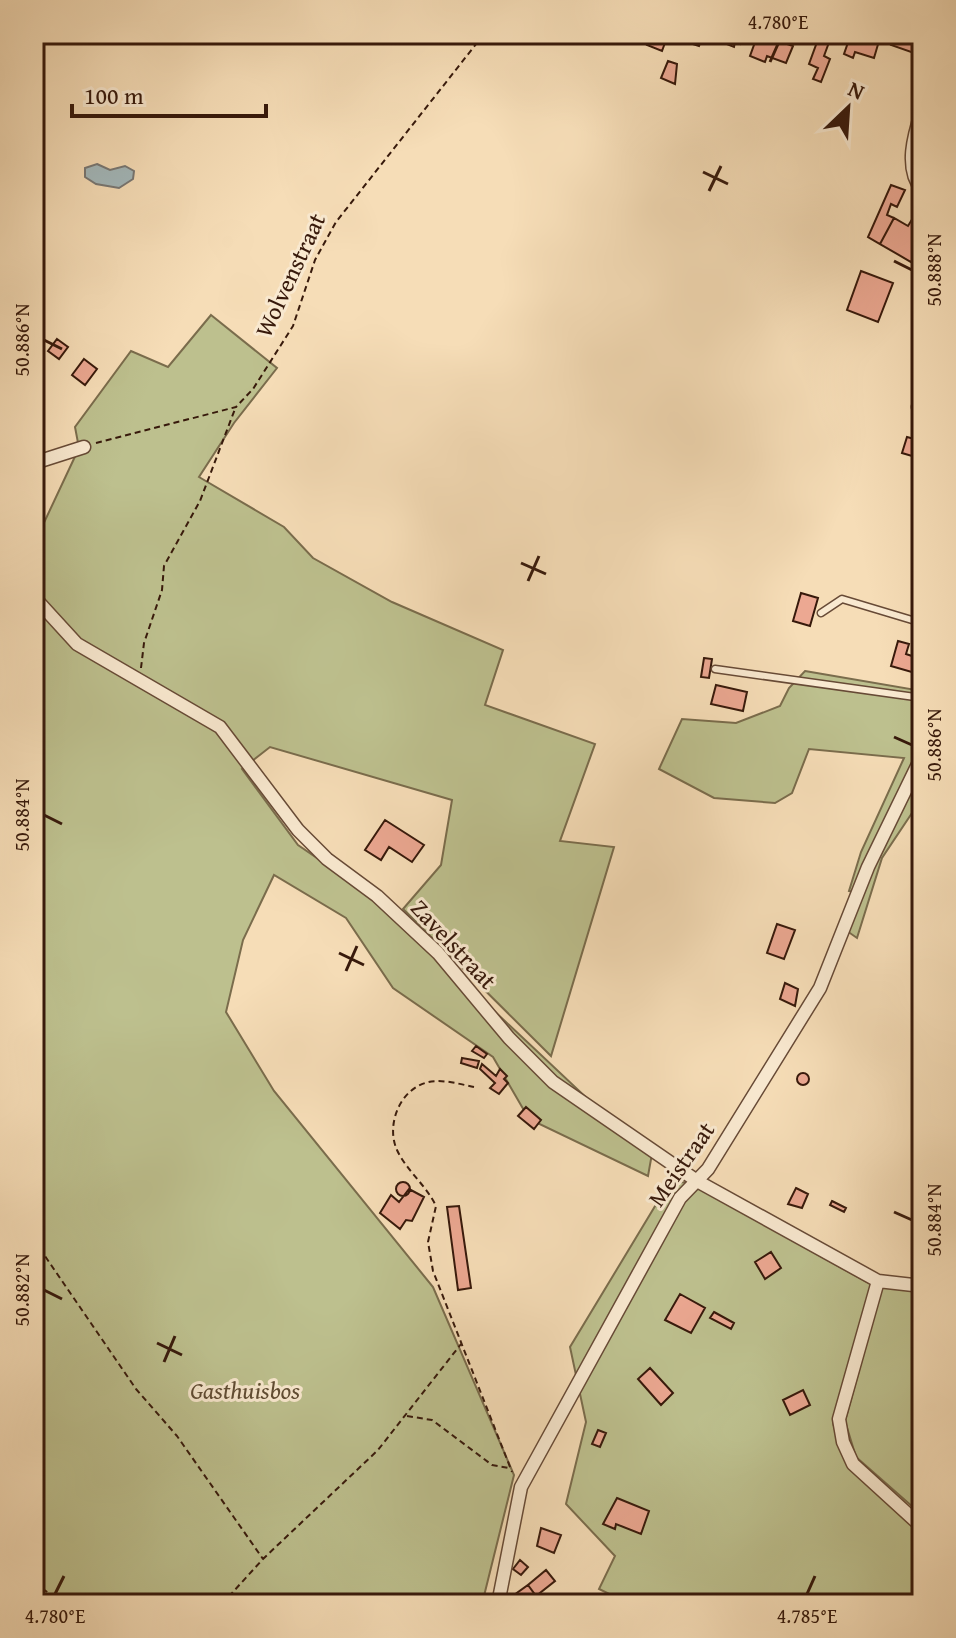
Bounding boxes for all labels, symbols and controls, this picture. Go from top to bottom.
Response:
text: 4.780°E [748,7,808,36]
scale bar [72,68,266,118]
north arrow [808,68,888,148]
text: N [843,72,870,108]
text: 100 m [84,78,144,113]
street label: Wolvenstraat [246,207,334,343]
text: 50.888°N [919,233,948,307]
text: 50.886°N [7,303,36,377]
text: 50.886°N [919,708,948,782]
text: 50.884°N [7,778,36,852]
street label: Zavelstraat [403,891,505,997]
street label: Meistraat [639,1114,723,1214]
text: 50.884°N [919,1183,948,1257]
text: 50.882°N [7,1253,36,1327]
park label: Gasthuisbos [190,1373,300,1408]
text: 4.780°E [25,1601,85,1630]
text: 4.785°E [777,1601,837,1630]

